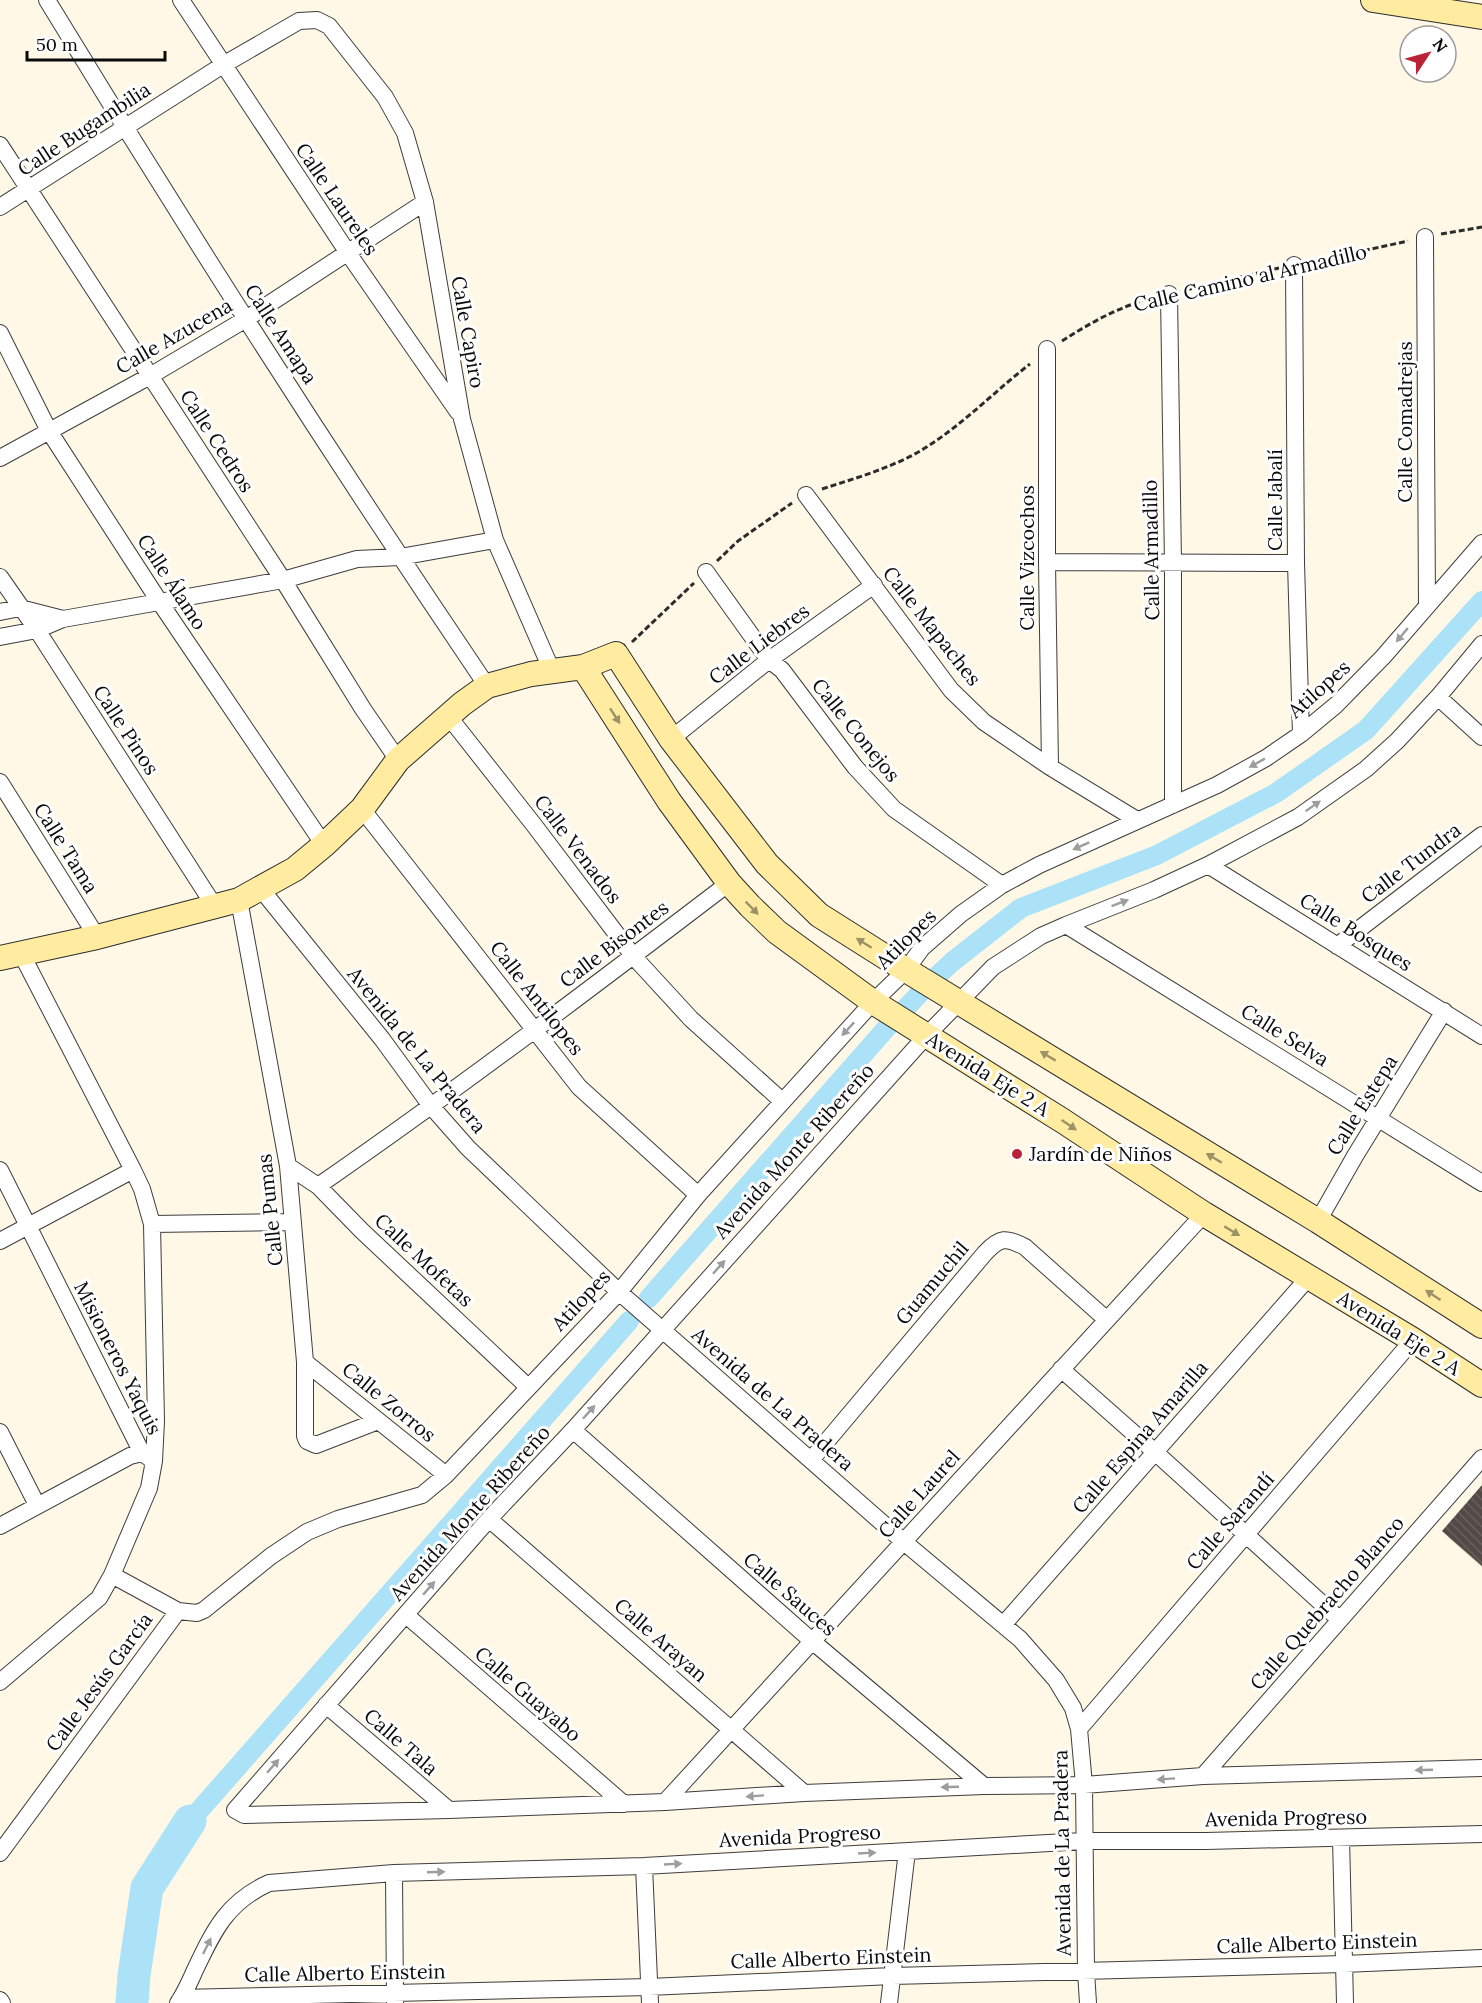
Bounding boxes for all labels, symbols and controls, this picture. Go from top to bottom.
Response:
scale bar [27,24,165,62]
north arrow [1398,24,1458,84]
text: 50 m [36,33,78,56]
text: N [1428,34,1452,56]
street label: Calle Bugambilia [13,76,155,181]
street label: Calle Laureles [291,138,384,260]
street label: Calle Camino al Armadillo [1131,238,1369,317]
street label: Calle Capiro [446,274,491,390]
street label: Calle Amapa [240,279,323,388]
street label: Calle Azucena [111,292,236,379]
street label: Calle Comadrejas [1392,341,1417,503]
street label: Calle Cedros [175,385,260,497]
street label: Calle Jabalí [1262,449,1287,551]
street label: Calle Armadillo [1137,479,1164,621]
street label: Calle Vizcochos [1014,485,1039,631]
street label: Calle Álamo [132,529,213,634]
street label: Calle Mapaches [878,561,987,691]
street label: Calle Liebres [703,598,814,690]
one-way arrow [1396,627,1409,642]
street label: Atilopes [1282,654,1355,724]
street label: Calle Conejos [807,673,906,787]
street label: Calle Pinos [88,680,165,779]
one-way arrow [609,708,620,724]
one-way arrow [1248,758,1265,768]
street label: Calle Venados [529,789,627,908]
street label: Calle Tama [29,798,104,898]
one-way arrow [1304,800,1320,812]
street label: Calle Tundra [1356,817,1466,908]
one-way arrow [1071,841,1089,851]
street label: Calle Bosques [1295,887,1417,976]
street label: Calle Bisontes [554,895,673,993]
one-way arrow [1111,898,1129,907]
one-way arrow [745,901,759,915]
street label: Atilopes [870,903,941,975]
street label: Calle Antilopes [485,936,590,1060]
one-way arrow [855,938,872,949]
street label: Avenida de La Pradera [342,961,492,1138]
street label: Calle Selva [1237,998,1334,1071]
one-way arrow [841,1022,855,1037]
street label: Avenida Eje 2 A [921,1025,1055,1122]
street label: Calle Estepa [1321,1050,1402,1160]
one-way arrow [1040,1051,1056,1062]
street label: Avenida Monte Ribereño [707,1058,879,1244]
one-way arrow [1060,1119,1076,1131]
place label: Jardín de Niños [1028,1141,1172,1166]
marker: Jardín de Niños [1010,1147,1024,1161]
one-way arrow [1206,1152,1222,1163]
street label: Calle Pumas [251,1153,288,1267]
street label: Calle Mofetas [370,1208,479,1312]
one-way arrow [1224,1226,1241,1236]
street label: Guamuchil [890,1236,974,1329]
one-way arrow [712,1260,725,1275]
street label: Atilopes [545,1264,615,1336]
street label: Misioneros Yaquis [69,1277,168,1439]
street label: Avenida Eje 2 A [1332,1284,1466,1381]
one-way arrow [1425,1289,1441,1300]
street label: Avenida de La Pradera [686,1321,859,1476]
street label: Calle Espina Amarilla [1066,1355,1213,1518]
street label: Calle Zorros [337,1356,441,1447]
one-way arrow [582,1405,595,1420]
street label: Avenida Monte Ribereño [383,1420,555,1606]
street label: Calle Laurel [872,1444,965,1543]
street label: Calle Sarandí [1180,1467,1279,1575]
street label: Calle Quebracho Blanco [1244,1511,1409,1695]
street label: Calle Sauces [739,1546,842,1641]
one-way arrow [423,1580,436,1595]
street label: Calle Arayan [610,1592,713,1687]
street label: Calle Jesús García [40,1607,157,1756]
street label: Calle Guayabo [470,1641,587,1747]
street label: Calle Tala [359,1703,443,1780]
street label: Avenida de La Pradera [1047,1750,1076,1957]
one-way arrow [266,1759,279,1774]
one-way arrow [1414,1765,1433,1775]
one-way arrow [1156,1774,1175,1784]
one-way arrow [940,1783,959,1792]
one-way arrow [746,1792,765,1801]
street label: Avenida Progreso [1204,1804,1367,1831]
street label: Avenida Progreso [717,1819,882,1852]
one-way arrow [858,1849,877,1858]
one-way arrow [663,1859,682,1869]
one-way arrow [426,1867,445,1877]
street label: Calle Alberto Einstein [1216,1926,1418,1959]
one-way arrow [202,1937,211,1954]
street label: Calle Alberto Einstein [730,1941,932,1974]
street label: Calle Alberto Einstein [244,1958,446,1987]

